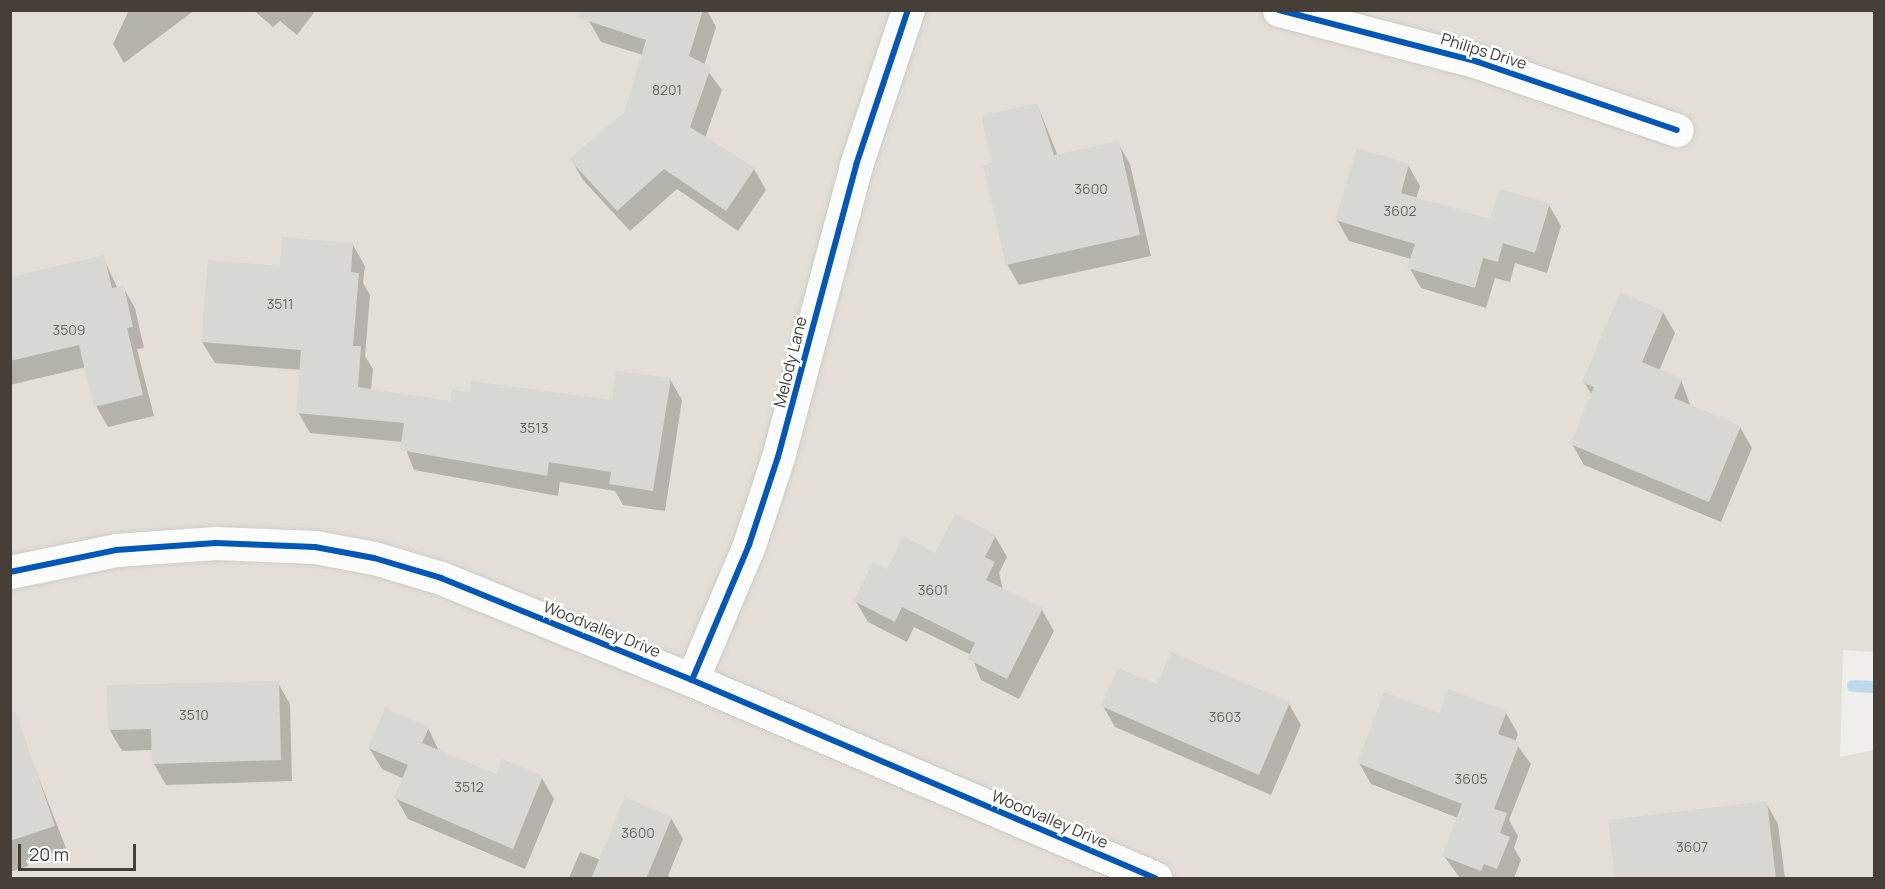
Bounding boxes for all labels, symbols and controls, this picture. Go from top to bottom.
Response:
street label: Philips Drive [1439,29,1529,73]
house number: 8201 [652,82,682,98]
house number: 3600 [1074,181,1108,197]
house number: 3602 [1384,203,1416,219]
house number: 3511 [267,296,293,312]
street label: Melody Lane [769,315,811,409]
house number: 3509 [52,322,86,338]
house number: 3513 [519,420,549,436]
house number: 3601 [918,582,948,598]
street label: Woodvalley Drive [541,597,663,661]
house number: 3510 [179,707,209,723]
house number: 3603 [1209,709,1241,725]
house number: 3605 [1454,771,1488,787]
house number: 3512 [454,779,484,795]
street label: Woodvalley Drive [989,786,1111,852]
house number: 3600 [621,825,655,841]
scale bar [21,832,140,870]
house number: 3607 [1676,839,1708,855]
text: 20 m [29,842,69,866]

